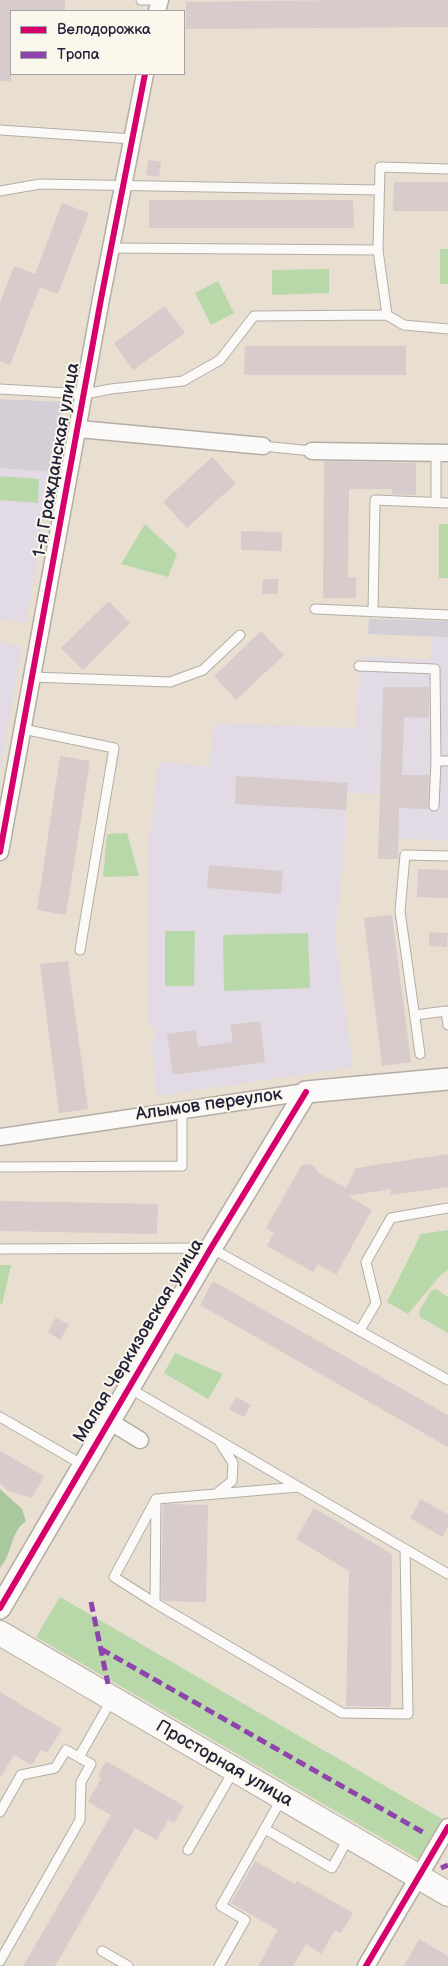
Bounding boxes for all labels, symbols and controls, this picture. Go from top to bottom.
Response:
legend [10,10,185,75]
text: Велодорожка [57,20,151,39]
text: Тропа [57,45,100,64]
street label: 1-я Гражданская улица [29,361,85,559]
street label: Алымов переулок [134,1084,284,1126]
street label: Малая Черкизовская улица [69,1235,209,1447]
street label: Просторная улица [152,1716,296,1812]

